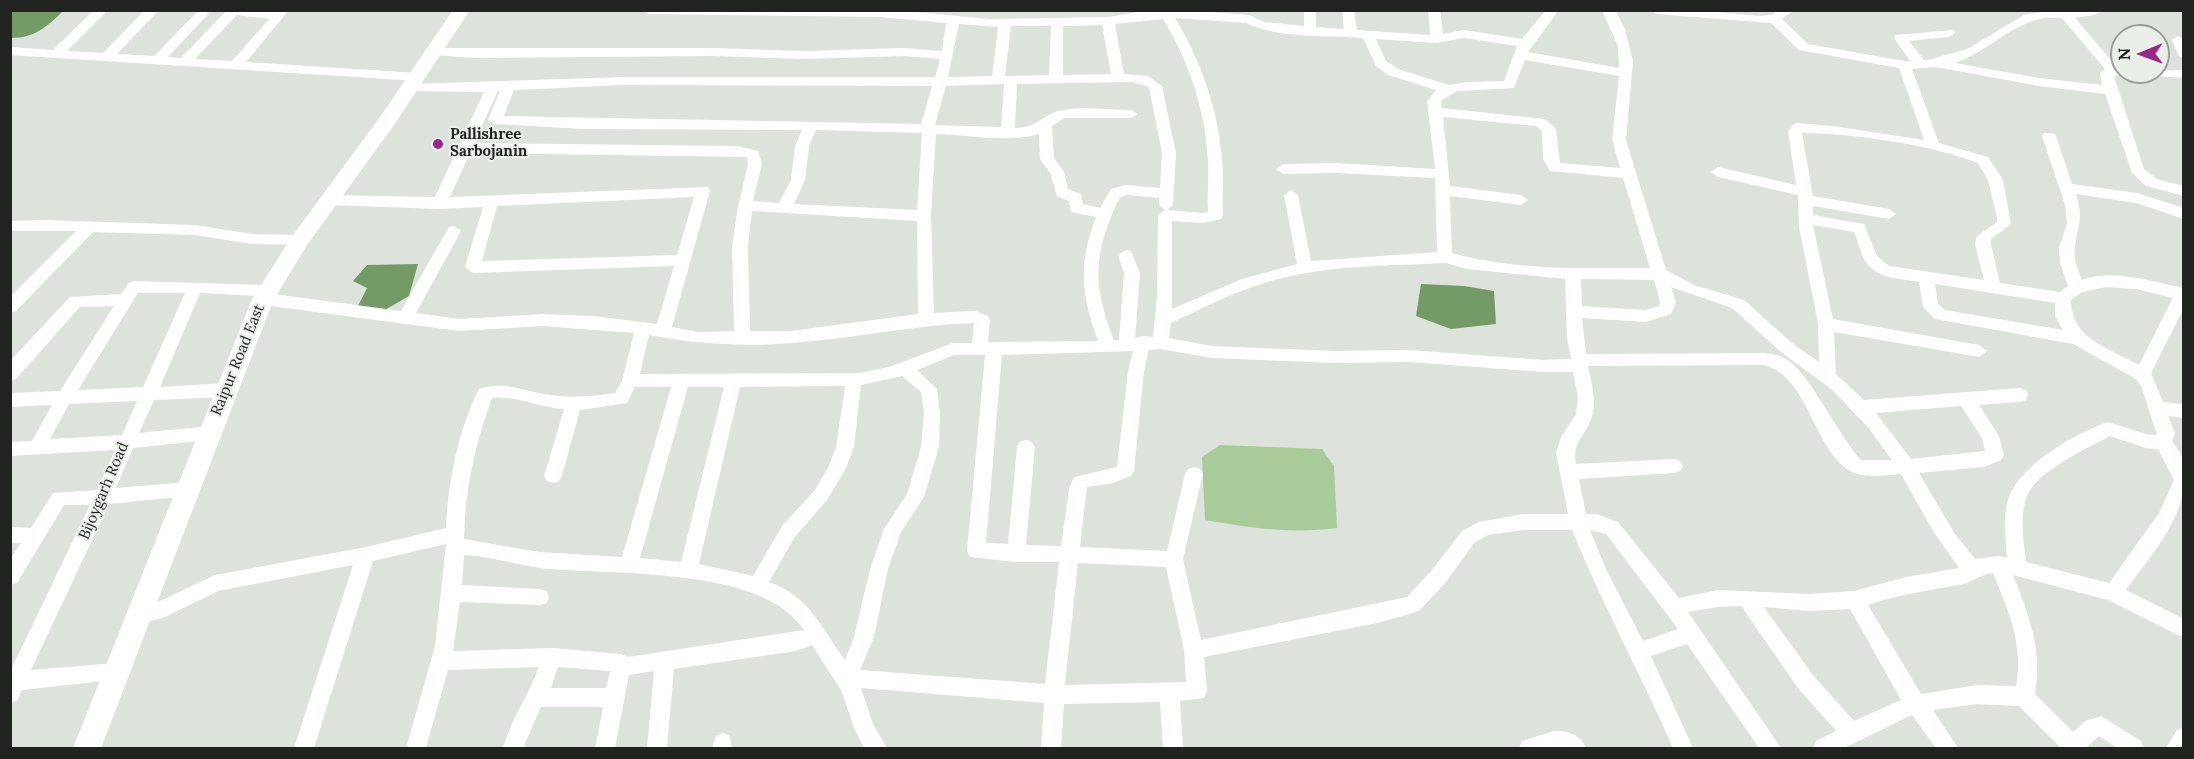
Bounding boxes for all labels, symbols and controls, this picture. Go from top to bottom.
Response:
north arrow [2110,24,2170,84]
text: N [2114,48,2134,61]
place label: Pallishree Sarbojanin [450,126,527,161]
marker: Pallishree Sarbojanin [431,137,445,151]
street label: Raipur Road East [207,302,269,418]
street label: Bijoygarh Road [75,440,133,542]

